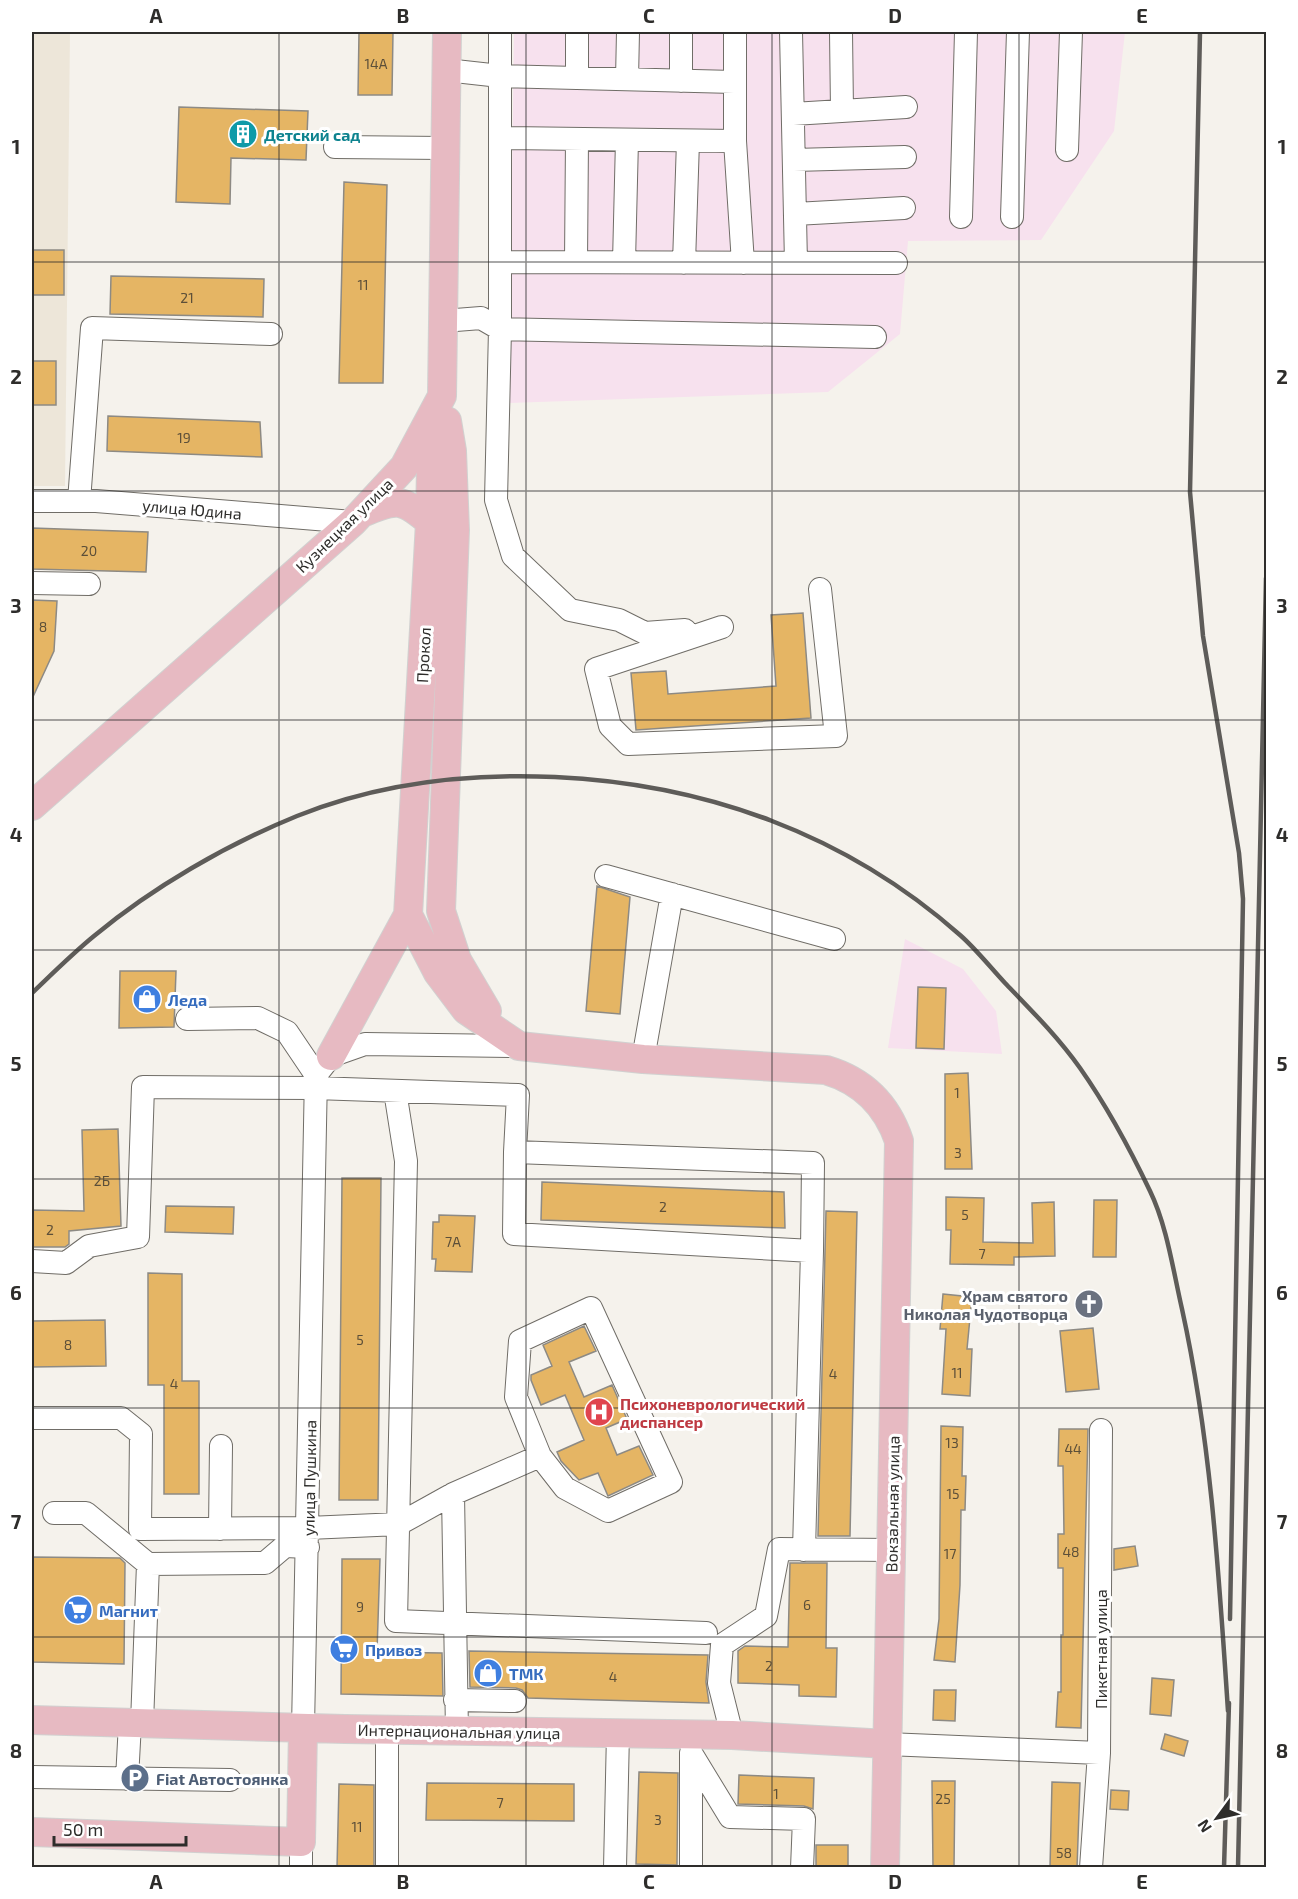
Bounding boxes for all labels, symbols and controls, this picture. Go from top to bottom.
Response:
text: A [149,3,163,27]
text: B [397,3,409,27]
text: C [643,3,655,27]
text: D [888,3,902,27]
text: E [1136,3,1148,27]
house number: 14А [365,55,388,72]
building icon: Детский сад [227,118,259,150]
place label: Детский сад [264,125,360,144]
text: 1 [12,134,20,158]
text: 1 [1278,134,1286,158]
house number: 11 [357,276,369,293]
house number: 21 [180,289,194,306]
text: 2 [10,364,22,388]
text: 2 [1276,364,1288,388]
house number: 19 [177,429,191,446]
street label: Кузнецкая улица [291,474,397,577]
street label: улица Юдина [141,495,243,524]
house number: 20 [81,542,97,559]
text: 3 [10,593,22,617]
text: 3 [1276,593,1288,617]
house number: 8 [39,618,47,635]
street label: Прокол [412,627,434,683]
text: 4 [10,822,23,846]
text: 4 [1276,822,1289,846]
shop icon: Леда [131,983,163,1015]
place label: Леда [168,990,207,1009]
text: 5 [10,1051,22,1075]
text: 5 [1276,1051,1288,1075]
house number: 1 [954,1084,960,1101]
house number: 3 [954,1144,962,1161]
house number: 2Б [94,1172,110,1189]
house number: 2 [659,1198,667,1215]
house number: 5 [961,1206,969,1223]
house number: 2 [46,1221,54,1238]
house number: 7А [445,1233,461,1250]
house number: 7 [978,1245,986,1262]
text: 6 [10,1280,22,1304]
text: 6 [1276,1280,1288,1304]
place label: Храм святого Николая Чудотворца [904,1286,1068,1323]
church icon: Храм святого Николая Чудотворца [1073,1288,1105,1320]
house number: 5 [356,1331,364,1348]
house number: 8 [64,1336,72,1353]
house number: 11 [951,1364,963,1381]
house number: 4 [829,1365,837,1382]
house number: 4 [170,1375,178,1392]
place label: Психоневрологический диспансер [620,1394,805,1431]
hospital icon: Психоневрологический диспансер [583,1396,615,1428]
street label: улица Пушкина [298,1420,321,1536]
house number: 13 [945,1434,959,1451]
street label: Вокзальная улица [881,1435,904,1573]
house number: 44 [1064,1440,1082,1457]
house number: 15 [946,1485,960,1502]
text: 7 [11,1509,22,1533]
text: 7 [1277,1509,1288,1533]
house number: 48 [1062,1543,1080,1560]
house number: 17 [944,1545,956,1562]
street label: Пикетная улица [1091,1589,1111,1709]
supermarket icon: Магнит [62,1594,94,1626]
house number: 6 [803,1596,811,1613]
house number: 9 [356,1598,364,1615]
place label: Магнит [99,1601,158,1620]
supermarket icon: Привоз [328,1633,360,1665]
place label: Привоз [365,1640,422,1659]
shop icon: ТМК [472,1657,504,1689]
house number: 2 [765,1657,773,1674]
place label: ТМК [509,1664,544,1683]
house number: 4 [609,1668,617,1685]
street label: Интернациональная улица [357,1720,561,1743]
text: 8 [10,1738,22,1762]
text: 8 [1276,1738,1288,1762]
parking icon: Fiat Автостоянка [119,1762,151,1794]
place label: Fiat Автостоянка [156,1769,288,1788]
house number: 1 [773,1785,779,1802]
north arrow [1187,1788,1247,1848]
house number: 25 [935,1790,951,1807]
house number: 7 [496,1794,504,1811]
scale bar [54,1809,186,1847]
house number: 3 [654,1811,662,1828]
text: N [1193,1816,1215,1836]
text: 50 m [63,1818,103,1840]
house number: 11 [351,1818,363,1835]
house number: 58 [1056,1844,1072,1861]
text: A [149,1869,163,1893]
text: B [397,1869,409,1893]
text: C [643,1869,655,1893]
text: D [888,1869,902,1893]
text: E [1136,1869,1148,1893]

